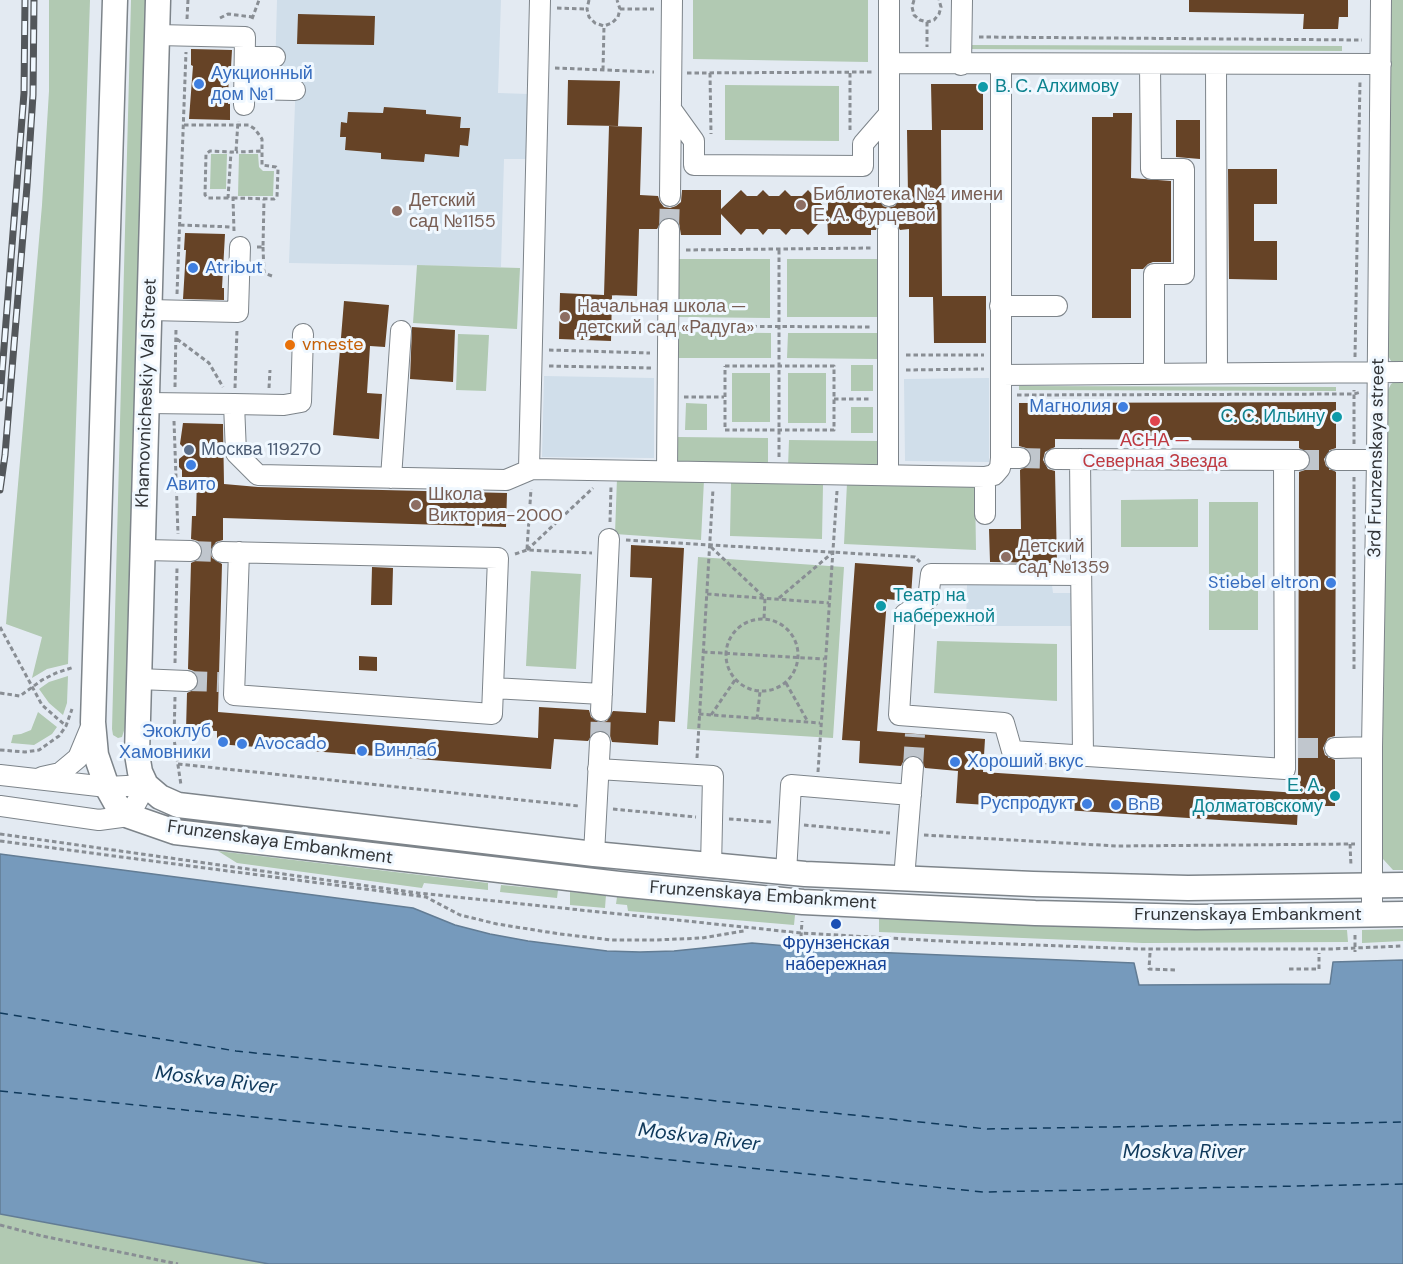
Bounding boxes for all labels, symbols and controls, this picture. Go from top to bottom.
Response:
place label: Аукционный дом №1 [211,63,313,106]
place label: В. С. Алхимову [995,76,1119,98]
marker: Аукционный дом №1 [192,77,206,91]
marker: В. С. Алхимову [976,80,990,94]
place label: Библиотека №4 имени Е. А. Фурцевой [813,184,1003,226]
place label: Детский сад №1155 [409,190,496,232]
marker: Библиотека №4 имени Е. А. Фурцевой [794,198,808,212]
marker: Детский сад №1155 [390,204,404,218]
place label: Atribut [205,257,263,279]
marker: Atribut [186,261,200,275]
street label: Khamovnicheskiy Val Street [132,278,162,508]
place label: Начальная школа — детский сад «Радуга» [577,296,754,338]
marker: Начальная школа — детский сад «Радуга» [558,310,572,324]
place label: vmeste [302,334,363,356]
marker: vmeste [283,338,297,352]
street label: 3rd Frunzenskaya street [1364,358,1390,558]
place label: Магнолия [1029,396,1111,418]
marker: Магнолия [1116,400,1130,414]
place label: С. С. Ильину [1220,406,1325,428]
marker: С. С. Ильину [1330,410,1344,424]
marker: АСНА — Северная Звезда [1148,414,1162,428]
place label: АСНА — Северная Звезда [1082,430,1228,472]
place label: Москва 119270 [201,439,321,461]
marker: Москва 119270 [182,443,196,457]
marker: Авито [184,458,198,472]
place label: Авито [166,474,216,496]
place label: Школа Виктория-2000 [428,484,563,526]
marker: Школа Виктория-2000 [409,498,423,512]
place label: Детский сад №1359 [1018,536,1110,578]
marker: Детский сад №1359 [999,550,1013,564]
place label: Stiebel eltron [1208,572,1319,594]
marker: Stiebel eltron [1324,576,1338,590]
place label: Театр на набережной [893,585,995,628]
marker: Театр на набережной [874,599,888,613]
place label: Экоклуб Хамовники [119,721,211,764]
place label: Avocado [254,733,327,755]
marker: Экоклуб Хамовники [216,735,230,749]
marker: Avocado [235,737,249,751]
place label: Винлаб [374,740,437,762]
marker: Винлаб [355,744,369,758]
place label: Хороший вкус [967,751,1084,773]
marker: Хороший вкус [948,755,962,769]
place label: Е. А. Долматовскому [1192,775,1323,818]
marker: Е. А. Долматовскому [1328,789,1342,803]
place label: Руспродукт [980,793,1075,815]
place label: BnB [1128,794,1160,816]
marker: Руспродукт [1080,797,1094,811]
marker: BnB [1109,798,1123,812]
street label: Frunzenskaya Embankment [166,816,394,870]
street label: Frunzenskaya Embankment [649,877,877,915]
street label: Frunzenskaya Embankment [1134,904,1362,926]
marker: Фрунзенская набережная [829,917,843,931]
place label: Фрунзенская набережная [782,933,890,976]
water label: Moskva River [154,1062,278,1100]
water label: Moskva River [637,1119,761,1157]
water label: Moskva River [1123,1141,1245,1165]

